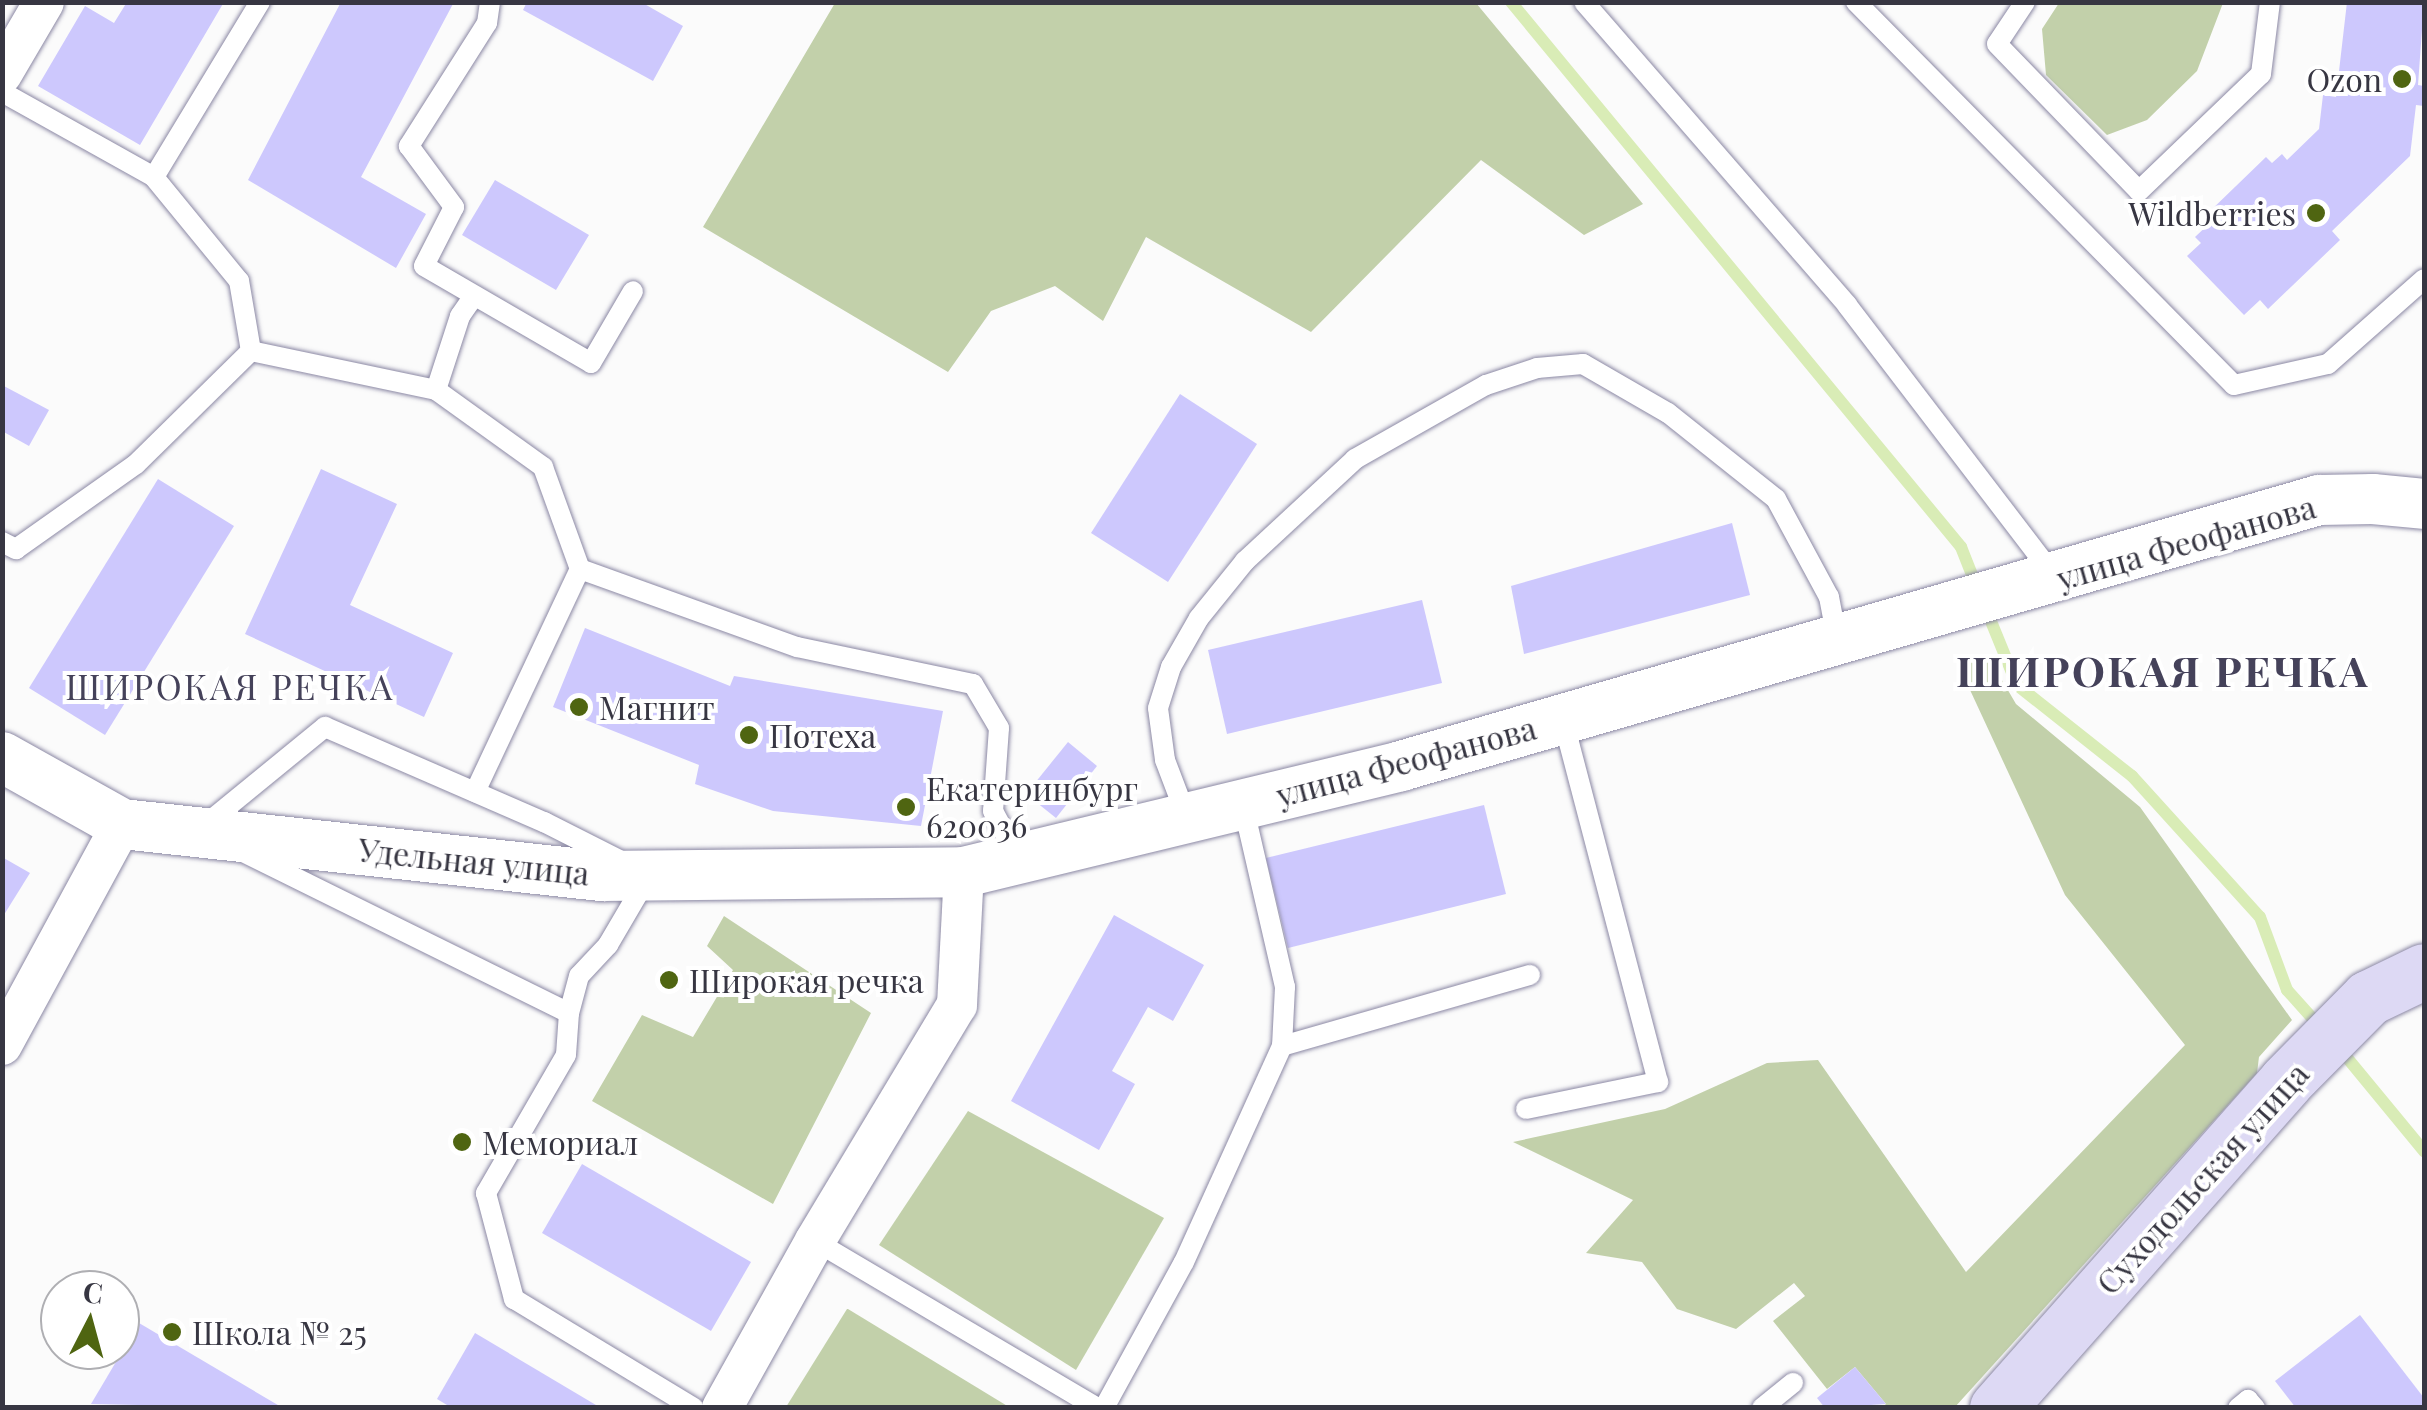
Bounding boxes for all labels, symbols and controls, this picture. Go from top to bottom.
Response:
place label: Ozon [2306,60,2382,98]
marker: Ozon [2391,68,2413,90]
place label: Wildberries [2128,194,2296,232]
marker: Wildberries [2305,202,2327,224]
street label: улица Феофанова [2052,487,2320,597]
district label: ШИРОКАЯ РЕЧКА [1956,645,2370,695]
district label: ШИРОКАЯ РЕЧКА [65,665,395,707]
place label: Магнит [599,688,715,726]
marker: Магнит [568,696,590,718]
street label: улица Феофанова [1272,708,1540,814]
place label: Потеха [769,716,876,754]
marker: Потеха [738,724,760,746]
place label: Екатеринбург 620036 [926,770,1138,845]
marker: Екатеринбург 620036 [895,796,917,818]
street label: Удельная улица [357,830,591,892]
place label: Широкая речка [689,961,924,999]
marker: Широкая речка [658,969,680,991]
street label: Суходольская улица [2088,1054,2316,1302]
place label: Мемориал [482,1123,638,1161]
marker: Мемориал [451,1131,473,1153]
north arrow [40,1270,140,1370]
text: С [81,1272,105,1311]
place label: Школа № 25 [192,1313,367,1351]
marker: Школа № 25 [161,1321,183,1343]

